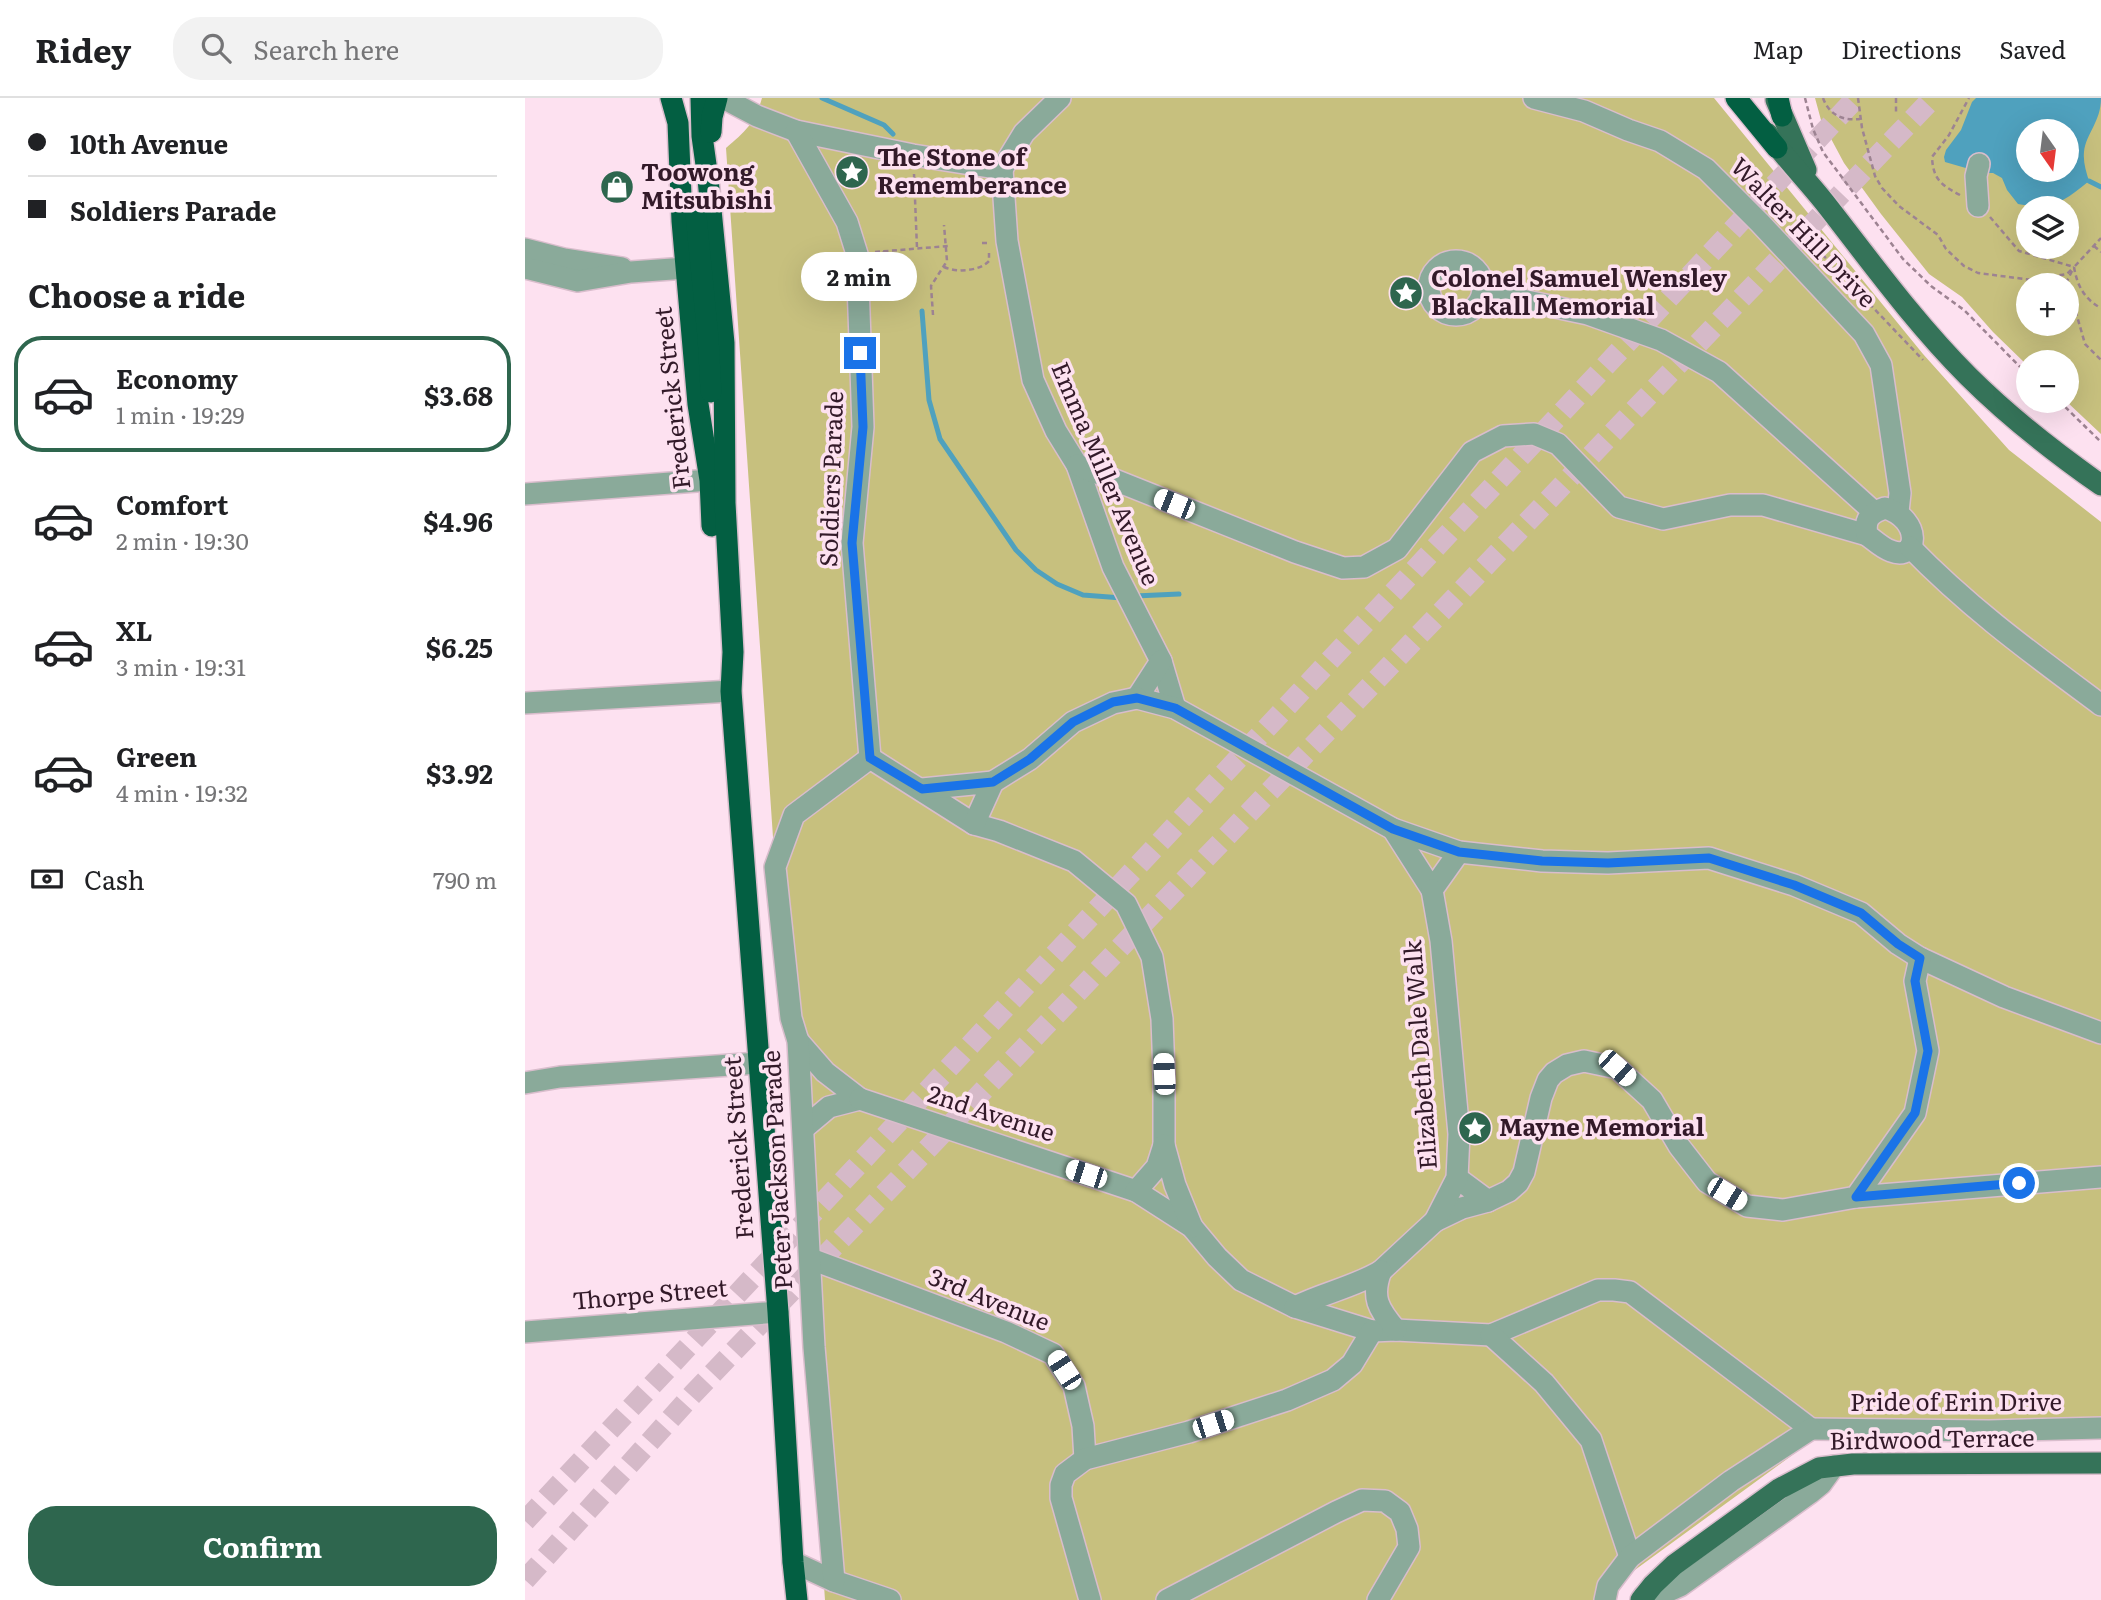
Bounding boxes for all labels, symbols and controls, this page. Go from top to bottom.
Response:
search box [173,17,663,80]
text: Ridey [35,24,131,73]
icon: search [197,29,235,67]
text: Search here [253,29,399,68]
text: Map [1752,31,1803,66]
text: Directions [1841,31,1961,66]
text: Saved [1999,31,2066,66]
north arrow [2016,119,2079,182]
map controls [2016,119,2079,413]
text: 10th Avenue [70,123,228,162]
place label: The Stone of Rememberance [877,138,1067,201]
street label: Walter Hill Drive [1724,148,1886,314]
place label: Toowong Mitsubishi [641,153,772,216]
place icon: The Stone of Rememberance [833,153,871,191]
shop icon: Toowong Mitsubishi [598,168,636,206]
text: Soldiers Parade [70,190,277,229]
button: layers [2016,196,2079,259]
callout: 2 min [802,252,918,300]
text: 2 min [827,259,891,293]
place label: Colonel Samuel Wensley Blackall Memorial [1431,259,1727,322]
text: Choose a ride [28,270,245,318]
button: + [2016,273,2079,336]
place icon: Colonel Samuel Wensley Blackall Memorial [1387,274,1425,312]
street label: Frederick Street [643,305,698,491]
route end [844,337,876,369]
button: − [2016,350,2079,413]
street label: Emma Miller Avenue [1044,356,1170,590]
text: Economy [116,358,238,397]
icon: car [32,363,95,426]
text: $3.68 [424,375,493,414]
street label: Soldiers Parade [809,390,850,567]
text: 1 min · 19:29 [116,397,245,431]
text: Comfort [116,484,228,523]
car [1151,486,1198,522]
icon: car [32,489,95,552]
text: $4.96 [423,501,493,540]
text: 2 min · 19:30 [116,523,249,557]
text: XL [116,610,153,649]
icon: car [32,615,95,678]
text: $6.25 [426,627,493,666]
text: 3 min · 19:31 [116,649,246,683]
text: Green [116,736,197,775]
icon: car [32,741,95,804]
text: $3.92 [426,753,493,792]
text: 4 min · 19:32 [116,775,248,809]
text: Cash [84,859,145,898]
icon: cash [28,860,66,898]
text: 790 m [433,862,497,896]
street label: Elizabeth Dale Walk [1393,939,1444,1171]
car [1595,1046,1640,1090]
street label: Peter Jackson Parade [752,1050,799,1291]
car [1153,1052,1176,1096]
street label: Frederick Street [713,1055,760,1241]
street label: 2nd Avenue [924,1075,1060,1149]
place label: Mayne Memorial [1499,1108,1705,1143]
place icon: Mayne Memorial [1456,1109,1494,1147]
car [1063,1158,1110,1190]
route start [2003,1167,2035,1199]
car [1704,1174,1751,1214]
street label: 3rd Avenue [924,1258,1056,1338]
street label: Thorpe Street [571,1268,729,1317]
car [1044,1347,1085,1393]
street label: Pride of Erin Drive [1850,1383,2062,1418]
car [1190,1408,1237,1440]
street label: Birdwood Terrace [1829,1418,2035,1457]
button: Confirm [28,1506,497,1586]

